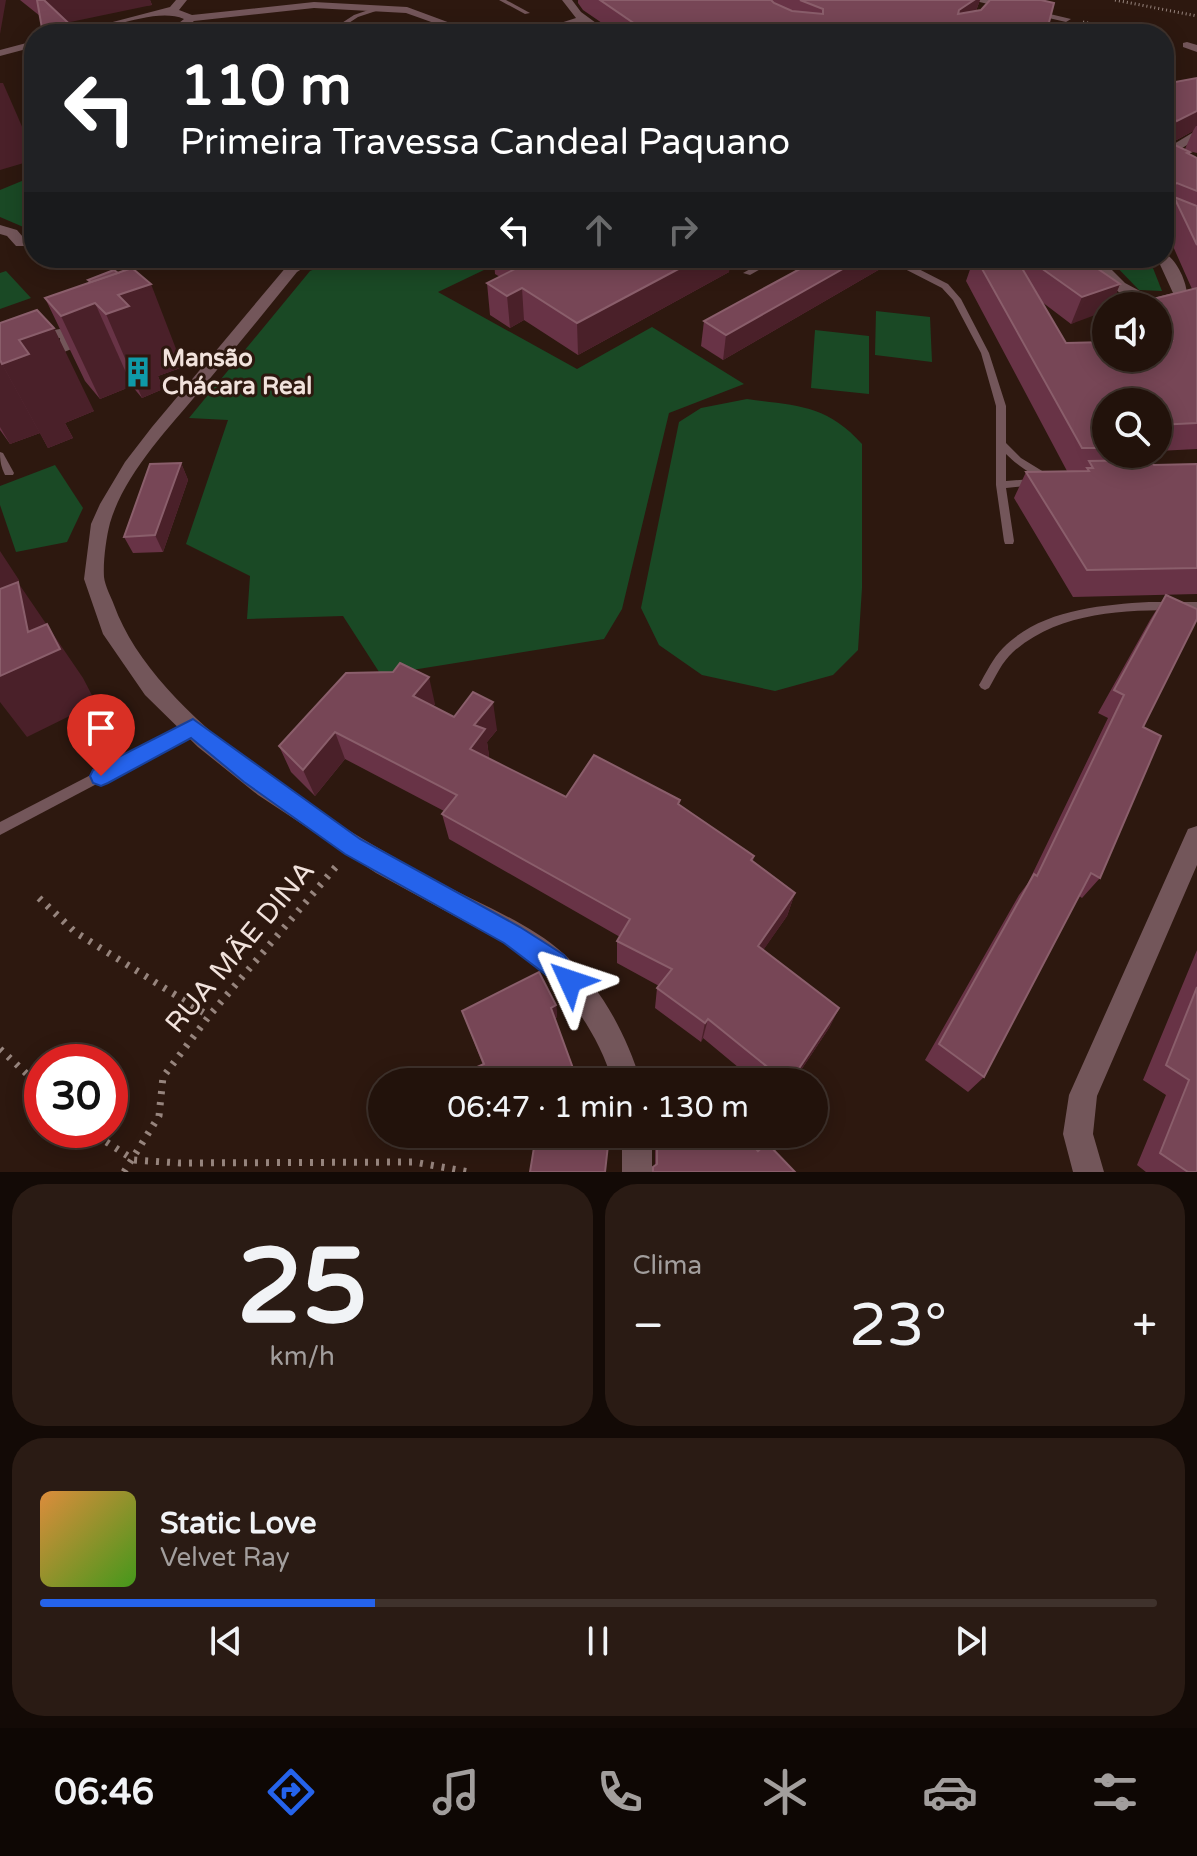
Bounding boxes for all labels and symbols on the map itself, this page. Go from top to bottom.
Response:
place label: Mansão Chácara Real [162,344,312,401]
building icon: Mansão Chácara Real [121,355,155,389]
pin [67,694,135,776]
street label: RUA MÃE DINA [158,854,322,1040]
position arrow [528,939,612,1023]
speed limit sign: 30 [24,1044,128,1148]

